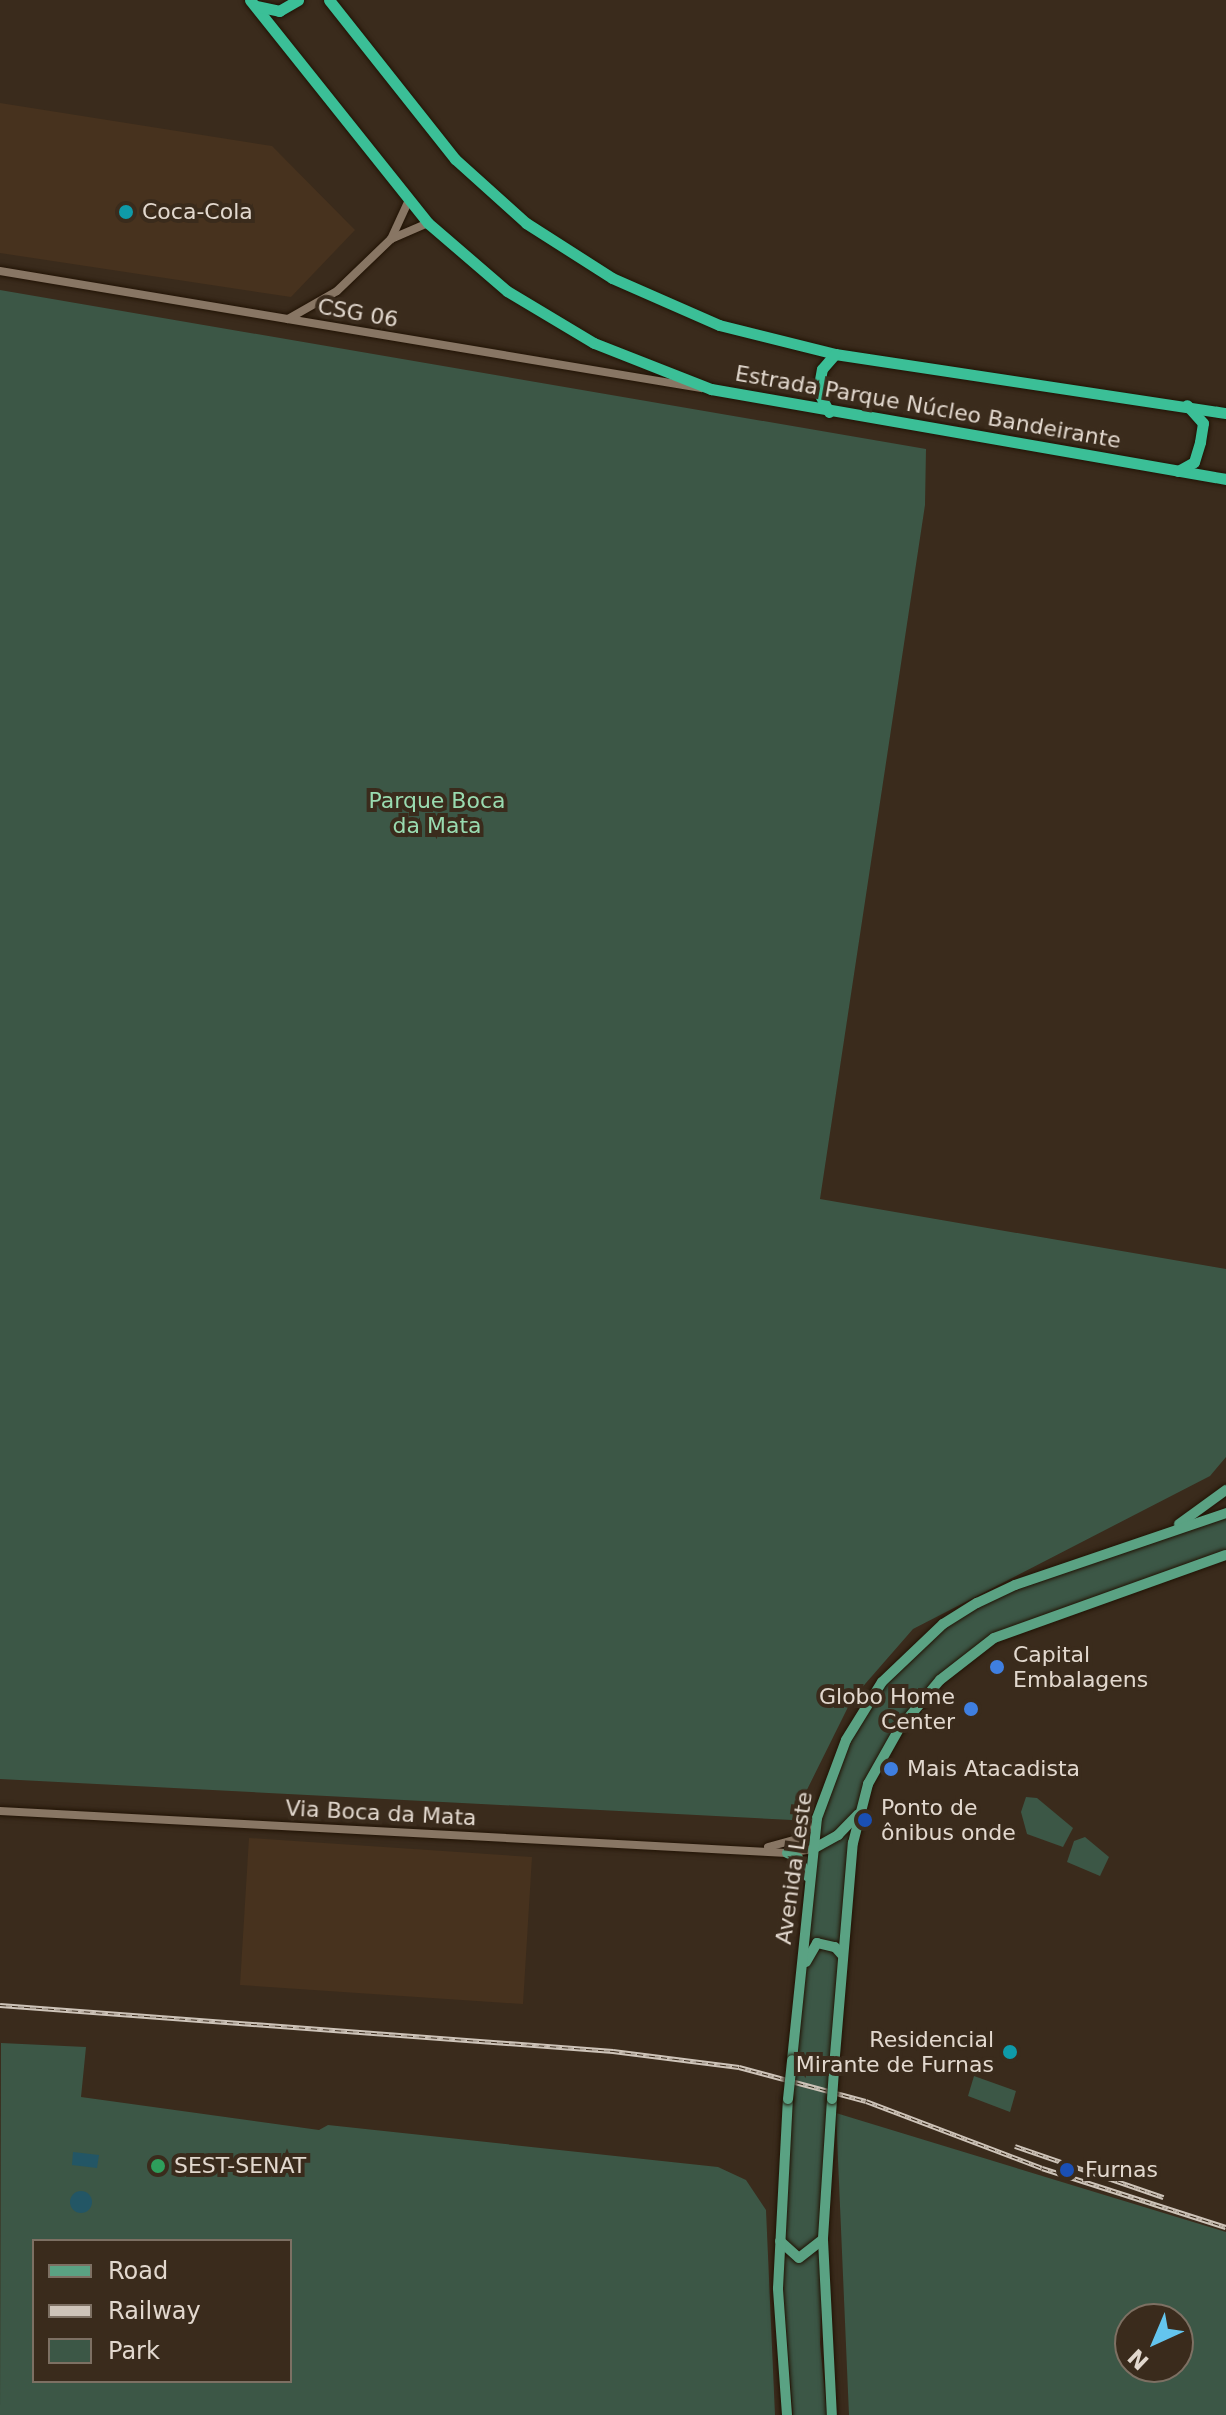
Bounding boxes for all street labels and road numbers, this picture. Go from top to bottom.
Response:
street label: CSG 06 [316,293,400,333]
street label: Estrada Parque Núcleo Bandeirante [733,360,1123,454]
street label: Avenida Leste [770,1790,818,1946]
street label: Via Boca da Mata [285,1795,477,1831]

